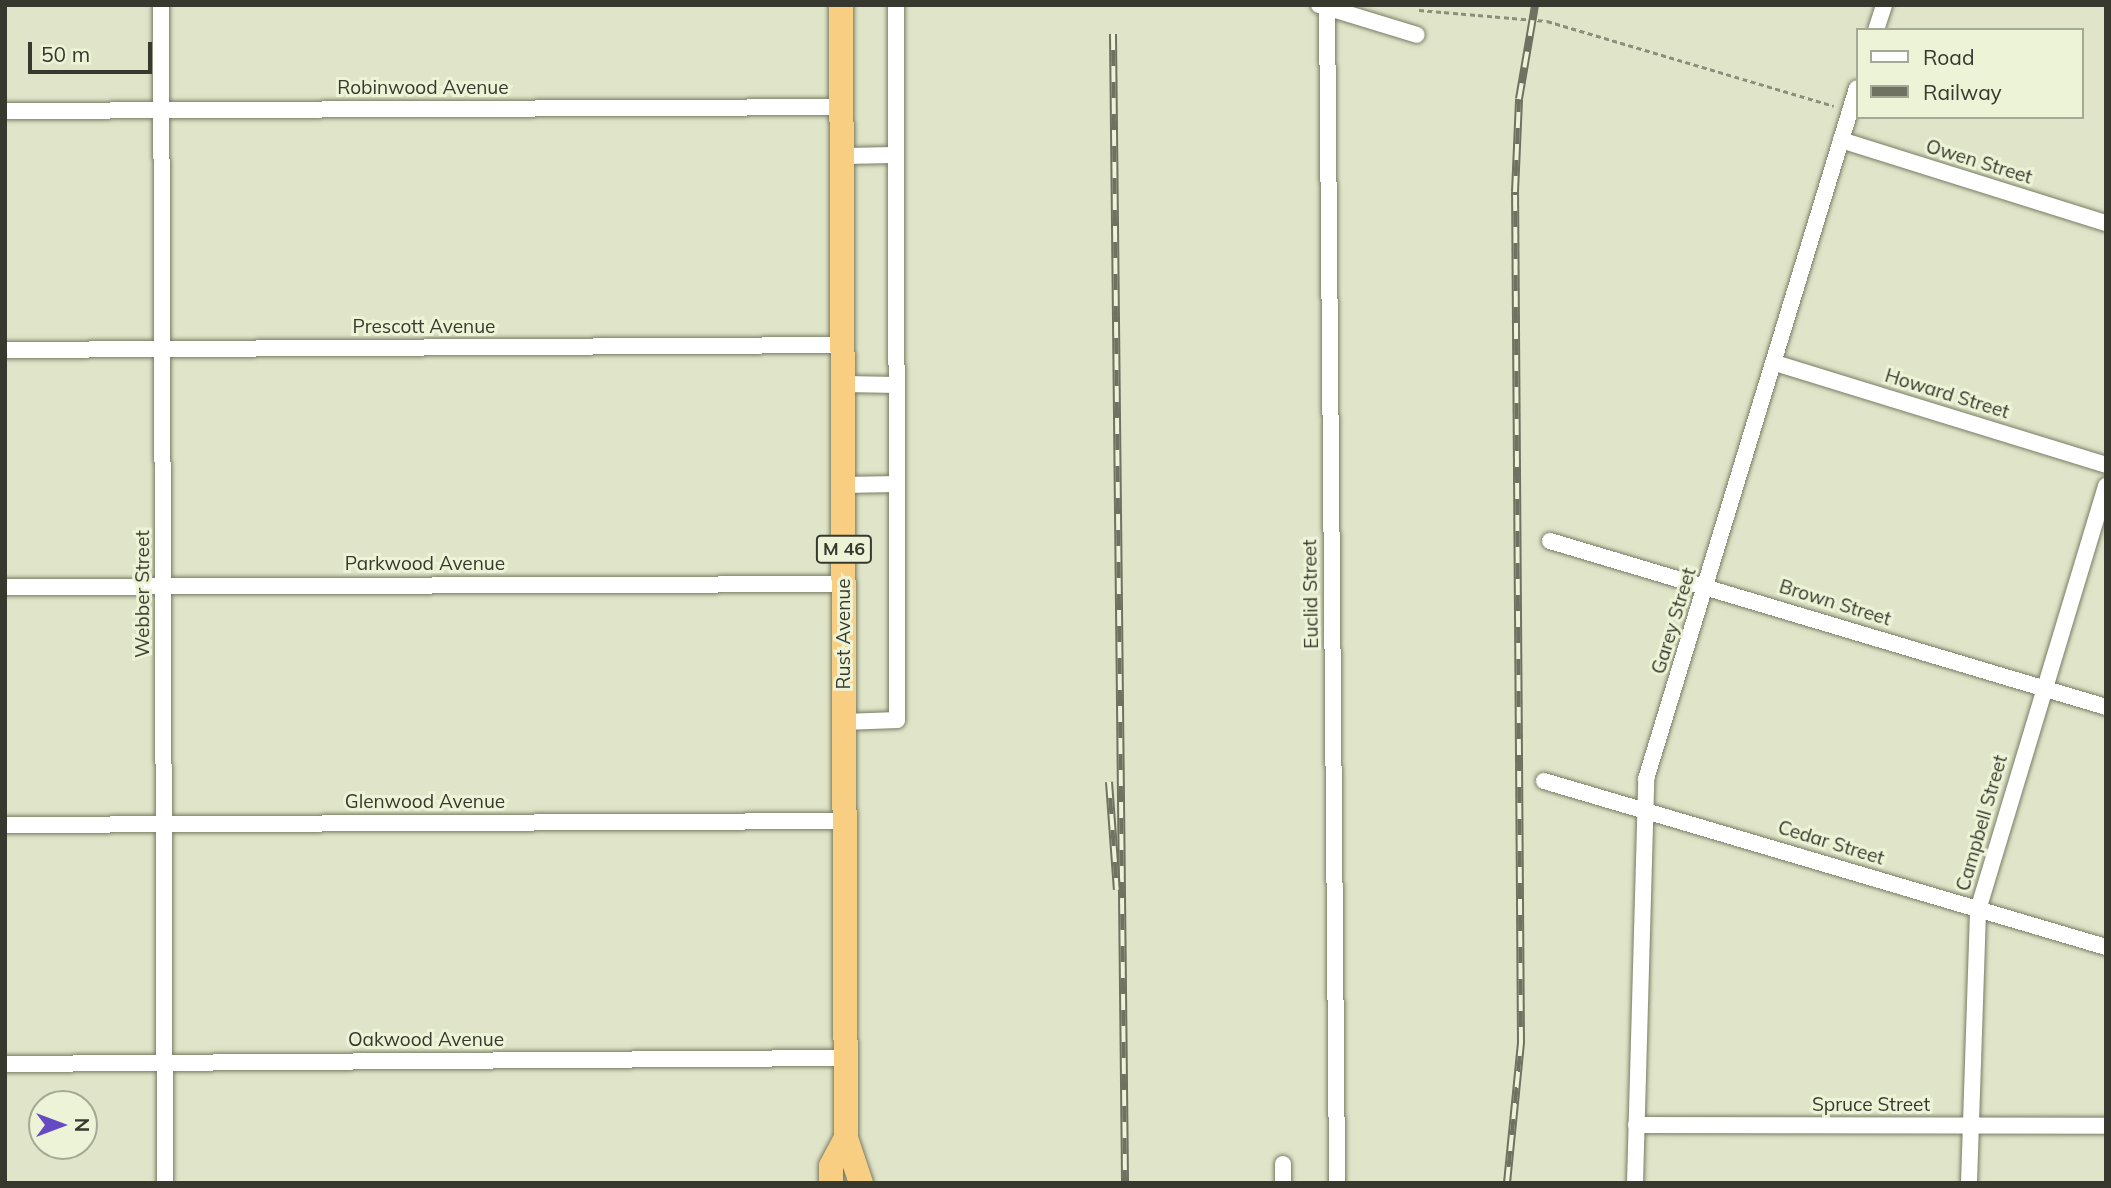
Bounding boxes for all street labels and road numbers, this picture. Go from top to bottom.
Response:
street label: Robinwood Avenue [337,77,509,99]
street label: Owen Street [1923,135,2035,189]
street label: Prescott Avenue [353,316,495,338]
street label: Howard Street [1882,364,2012,424]
street label: Webber Street [132,530,154,658]
road number: M 46 [814,534,874,564]
street label: Euclid Street [1299,539,1323,649]
street label: Parkwood Avenue [345,553,505,575]
street label: Garey Street [1647,565,1701,677]
street label: Brown Street [1776,575,1894,631]
street label: Rust Avenue [833,578,855,690]
street label: Campbell Street [1952,752,2012,894]
street label: Glenwood Avenue [345,791,505,813]
street label: Cedar Street [1775,816,1887,870]
street label: Oakwood Avenue [348,1029,504,1051]
street label: Spruce Street [1812,1094,1930,1116]

